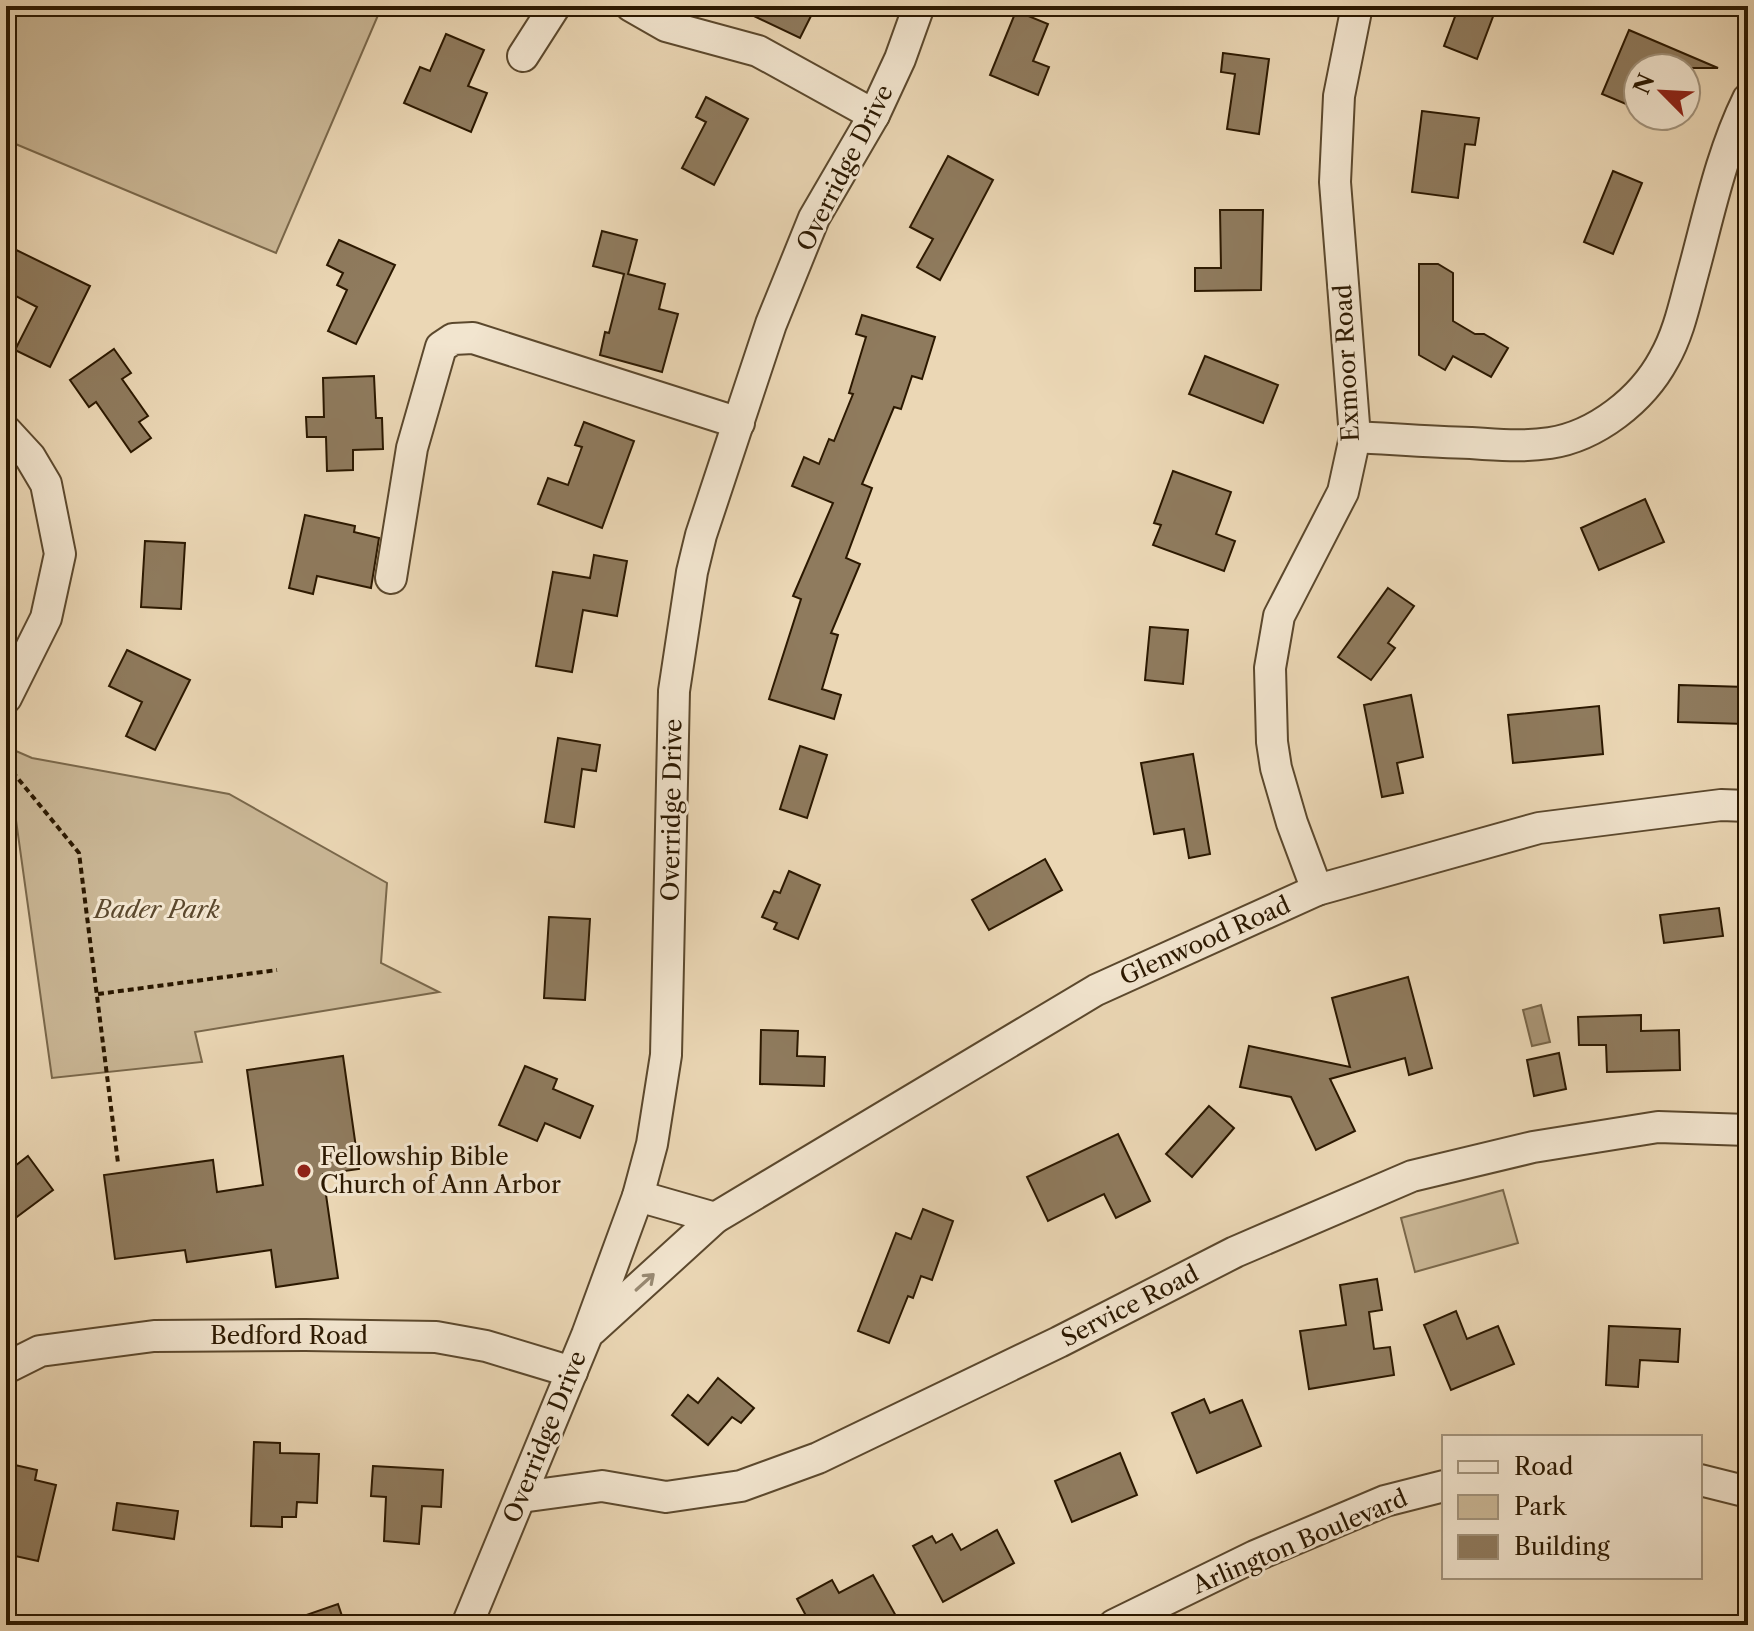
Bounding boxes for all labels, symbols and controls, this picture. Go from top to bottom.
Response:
north arrow [1622,52,1702,132]
text: N [1628,70,1660,98]
street label: Overridge Drive [790,80,899,256]
street label: Exmoor Road [1328,283,1365,443]
street label: Overridge Drive [655,718,688,902]
street label: Glenwood Road [1115,890,1295,991]
park label: Bader Park [92,895,220,924]
place label: Fellowship Bible Church of Ann Arbor [320,1142,561,1199]
marker: Fellowship Bible Church of Ann Arbor [295,1162,313,1180]
street label: Service Road [1056,1258,1204,1353]
one-way arrow [634,1274,654,1292]
street label: Bedford Road [210,1321,368,1350]
street label: Overridge Drive [497,1347,592,1527]
legend [1442,1435,1702,1579]
text: Road [1514,1452,1574,1481]
street label: Arlington Boulevard [1187,1483,1412,1600]
text: Park [1514,1492,1567,1521]
text: Building [1514,1532,1610,1561]

